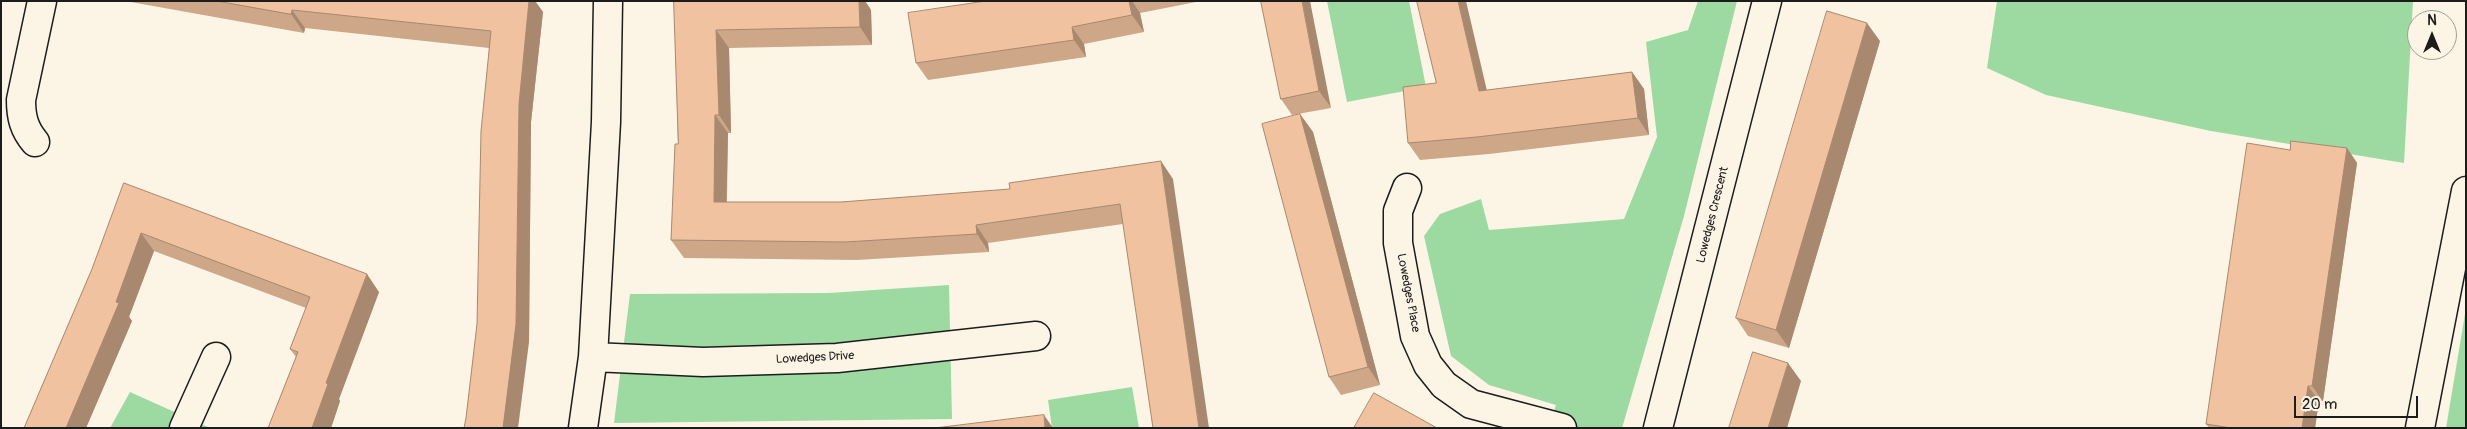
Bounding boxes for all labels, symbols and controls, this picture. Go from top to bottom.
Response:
north arrow [2407,10,2457,60]
text: N [2427,12,2437,29]
street label: Lowedges Crescent [1694,165,1732,265]
street label: Lowedges Place [1393,252,1423,334]
street label: Lowedges Drive [775,349,855,367]
scale bar [2297,386,2421,418]
text: 20 m [2302,395,2337,414]

